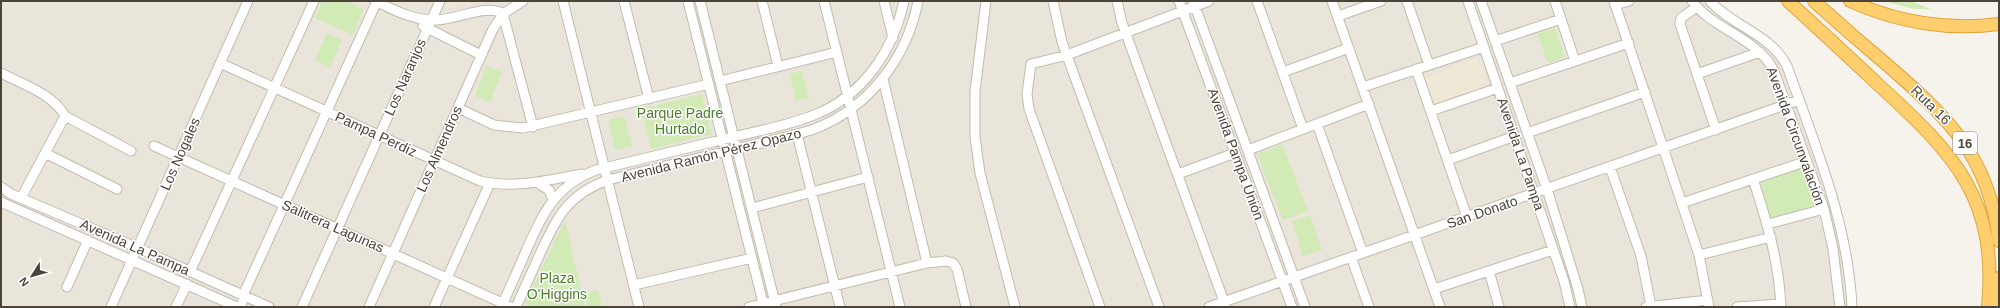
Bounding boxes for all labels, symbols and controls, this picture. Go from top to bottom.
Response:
street label: Los Naranjos [381,36,429,118]
street label: Avenida Circunvalación [1764,65,1828,207]
street label: Ruta 16 [1908,82,1954,128]
street label: Avenida Pampa Unión [1205,86,1267,222]
street label: Avenida La Pampa [1494,96,1548,213]
street label: Los Almendros [413,103,465,195]
park label: Parque Padre Hurtado [637,105,723,137]
street label: Pampa Perdiz [333,108,419,160]
street label: Los Nogales [157,115,203,193]
street label: Avenida Ramón Pérez Opazo [619,125,803,185]
road number: 16 [1953,132,1977,154]
street label: San Donato [1444,192,1520,232]
street label: Salitrera Lagunas [280,196,386,256]
street label: Avenida La Pampa [78,216,192,278]
north arrow [12,256,52,296]
park label: Plaza O'Higgins [527,270,587,302]
text: N [17,275,31,289]

